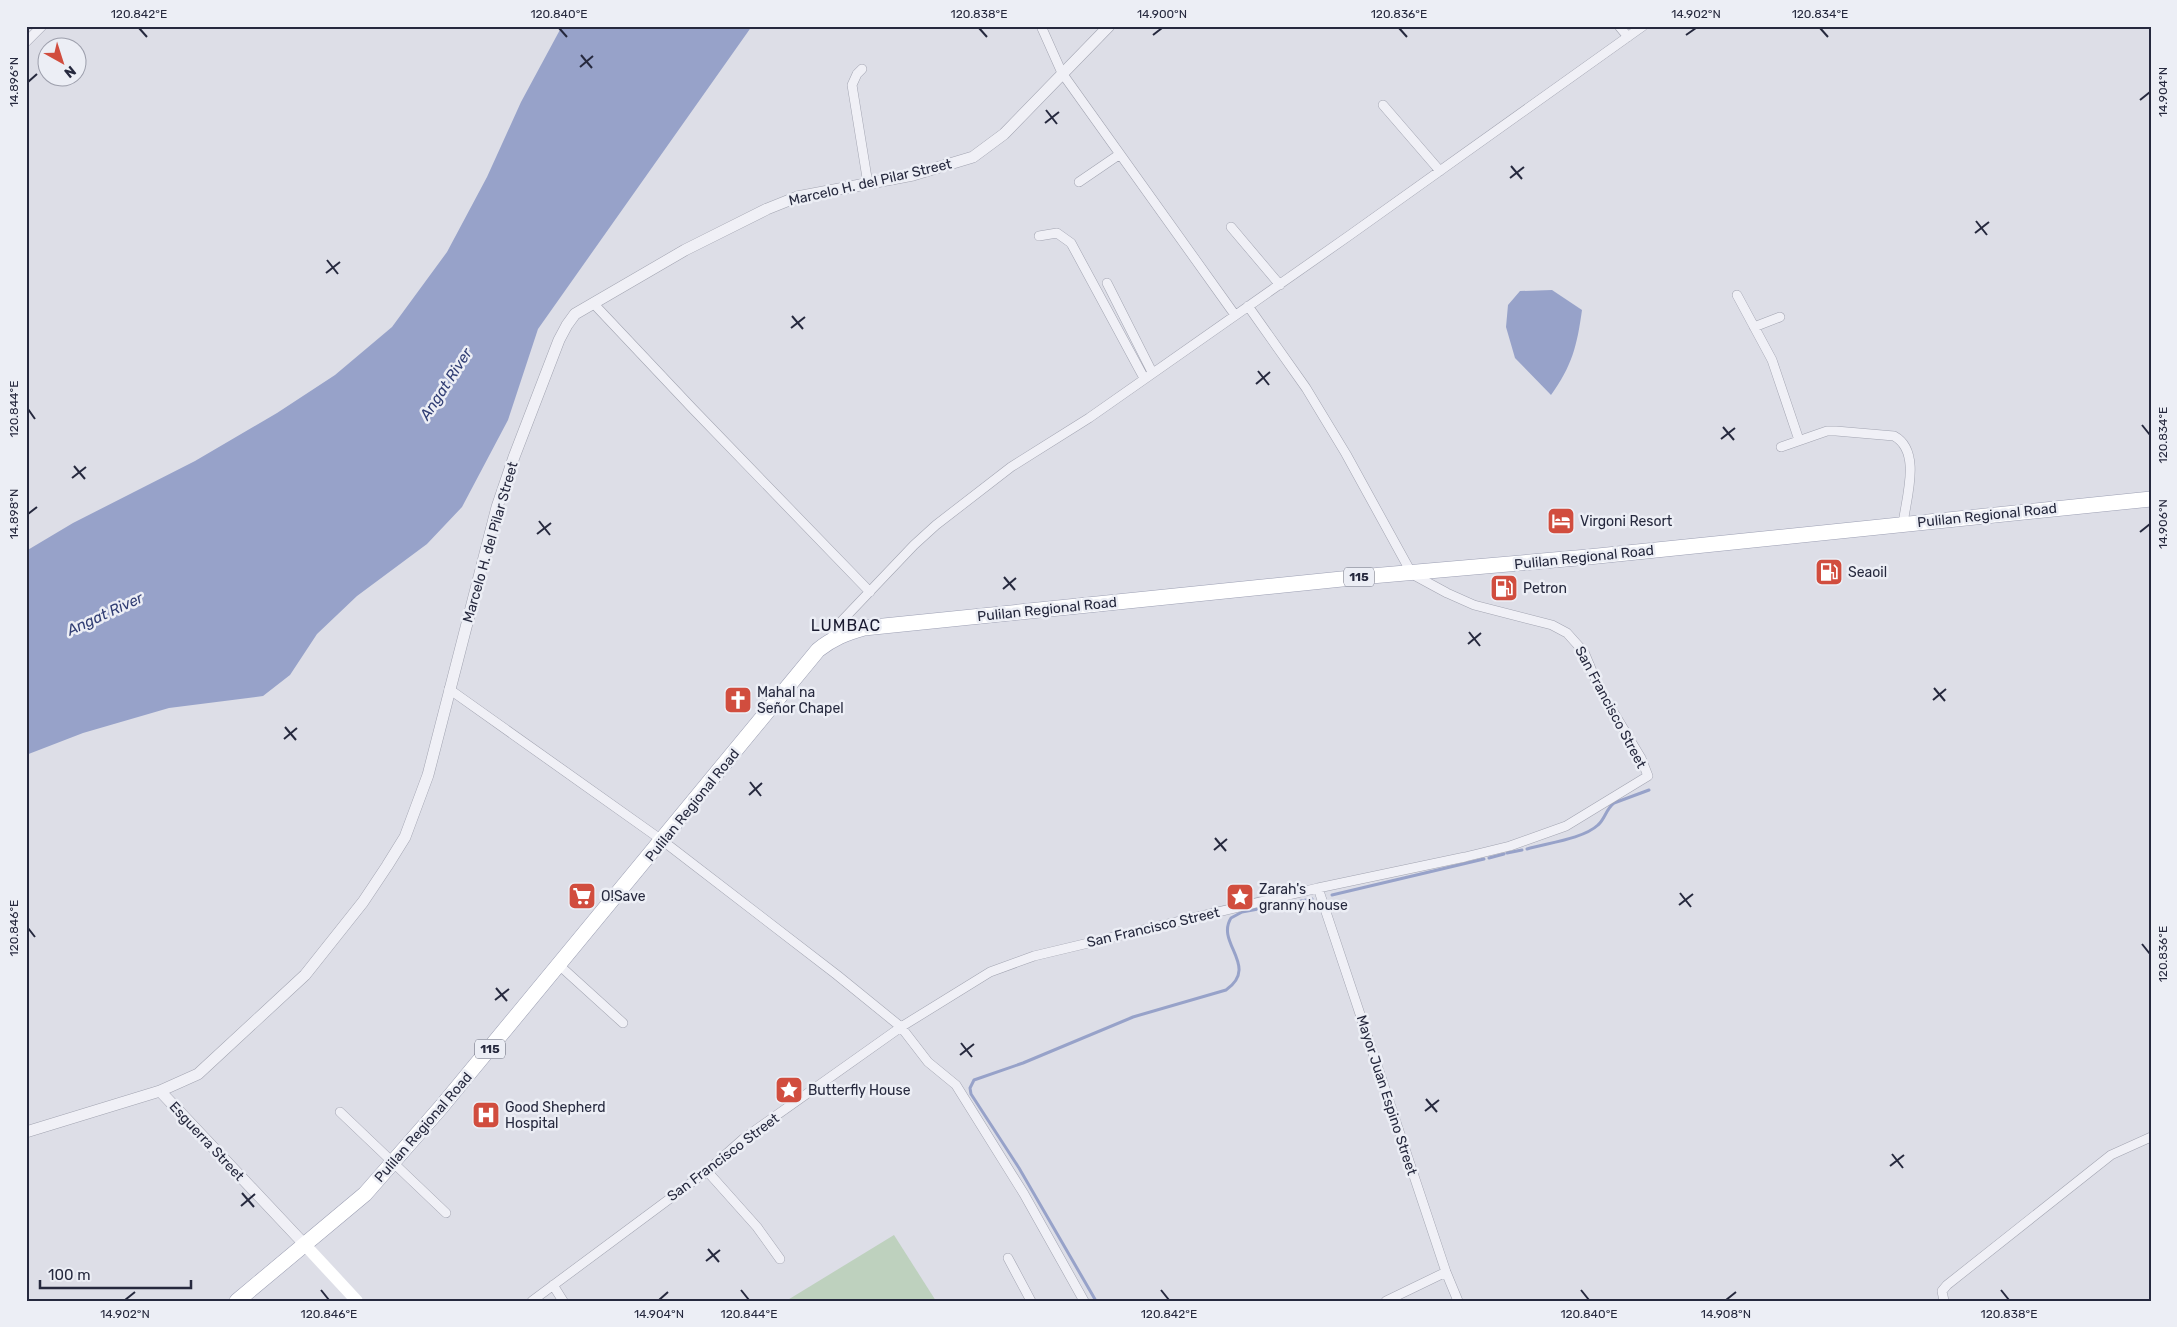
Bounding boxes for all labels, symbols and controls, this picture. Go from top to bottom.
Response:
text: 120.842°E [111,7,167,21]
text: 120.840°E [530,7,588,21]
text: 120.838°E [951,7,1007,21]
text: 14.900°N [1137,7,1187,21]
text: 120.836°E [1371,7,1427,21]
text: 14.902°N [1671,7,1721,21]
text: 120.834°E [1792,7,1848,21]
north arrow [38,38,88,88]
text: 14.896°N [7,57,21,107]
text: N [61,62,79,81]
text: 14.904°N [2156,67,2170,117]
street label: Marcelo H. del Pilar Street [787,155,954,210]
water label: Angat River [416,344,477,424]
text: 120.844°E [7,381,21,438]
text: 120.834°E [2156,407,2170,463]
street label: Marcelo H. del Pilar Street [459,459,522,625]
text: 14.898°N [7,489,21,539]
text: 14.906°N [2156,499,2170,549]
street label: Pulilan Regional Road [1916,500,2058,531]
hotel icon: Virgoni Resort [1546,506,1576,536]
place label: Virgoni Resort [1580,513,1673,530]
street label: Pulilan Regional Road [1513,542,1655,573]
fuel station icon: Seaoil [1814,557,1844,587]
place label: Seaoil [1848,564,1887,581]
road number: 115 [1344,568,1374,586]
fuel station icon: Petron [1489,573,1519,603]
place label: Petron [1523,580,1567,597]
water label: Angat River [63,588,147,640]
street label: Pulilan Regional Road [976,594,1118,625]
district label: LUMBAC [811,616,881,635]
street label: San Francisco Street [1571,643,1650,772]
place label: Mahal na Señor Chapel [757,684,844,717]
church icon: Mahal na Señor Chapel [723,685,753,715]
street label: Pulilan Regional Road [642,745,743,865]
supermarket icon: O!Save [567,881,597,911]
place label: Zarah's granny house [1259,881,1348,914]
place icon: Zarah's granny house [1225,882,1255,912]
place label: O!Save [601,888,646,905]
text: 120.846°E [7,900,21,956]
street label: San Francisco Street [1085,904,1222,951]
text: 120.836°E [2156,926,2170,982]
street label: Mayor Juan Espino Street [1353,1013,1421,1178]
road number: 115 [475,1040,505,1058]
street label: Pulilan Regional Road [371,1069,476,1186]
place icon: Butterfly House [774,1075,804,1105]
place label: Butterfly House [808,1082,911,1099]
street label: Esguerra Street [165,1098,248,1185]
place label: Good Shepherd Hospital [505,1099,606,1132]
hospital icon: Good Shepherd Hospital [471,1100,501,1130]
street label: San Francisco Street [664,1109,783,1205]
scale bar [40,1257,191,1289]
text: 100 m [48,1266,90,1284]
text: 14.902°N [100,1307,150,1321]
text: 120.846°E [301,1307,357,1321]
text: 14.904°N [634,1307,684,1321]
text: 120.844°E [721,1307,778,1321]
text: 120.842°E [1141,1307,1197,1321]
text: 120.840°E [1560,1307,1618,1321]
text: 14.908°N [1701,1307,1751,1321]
text: 120.838°E [1981,1307,2037,1321]

